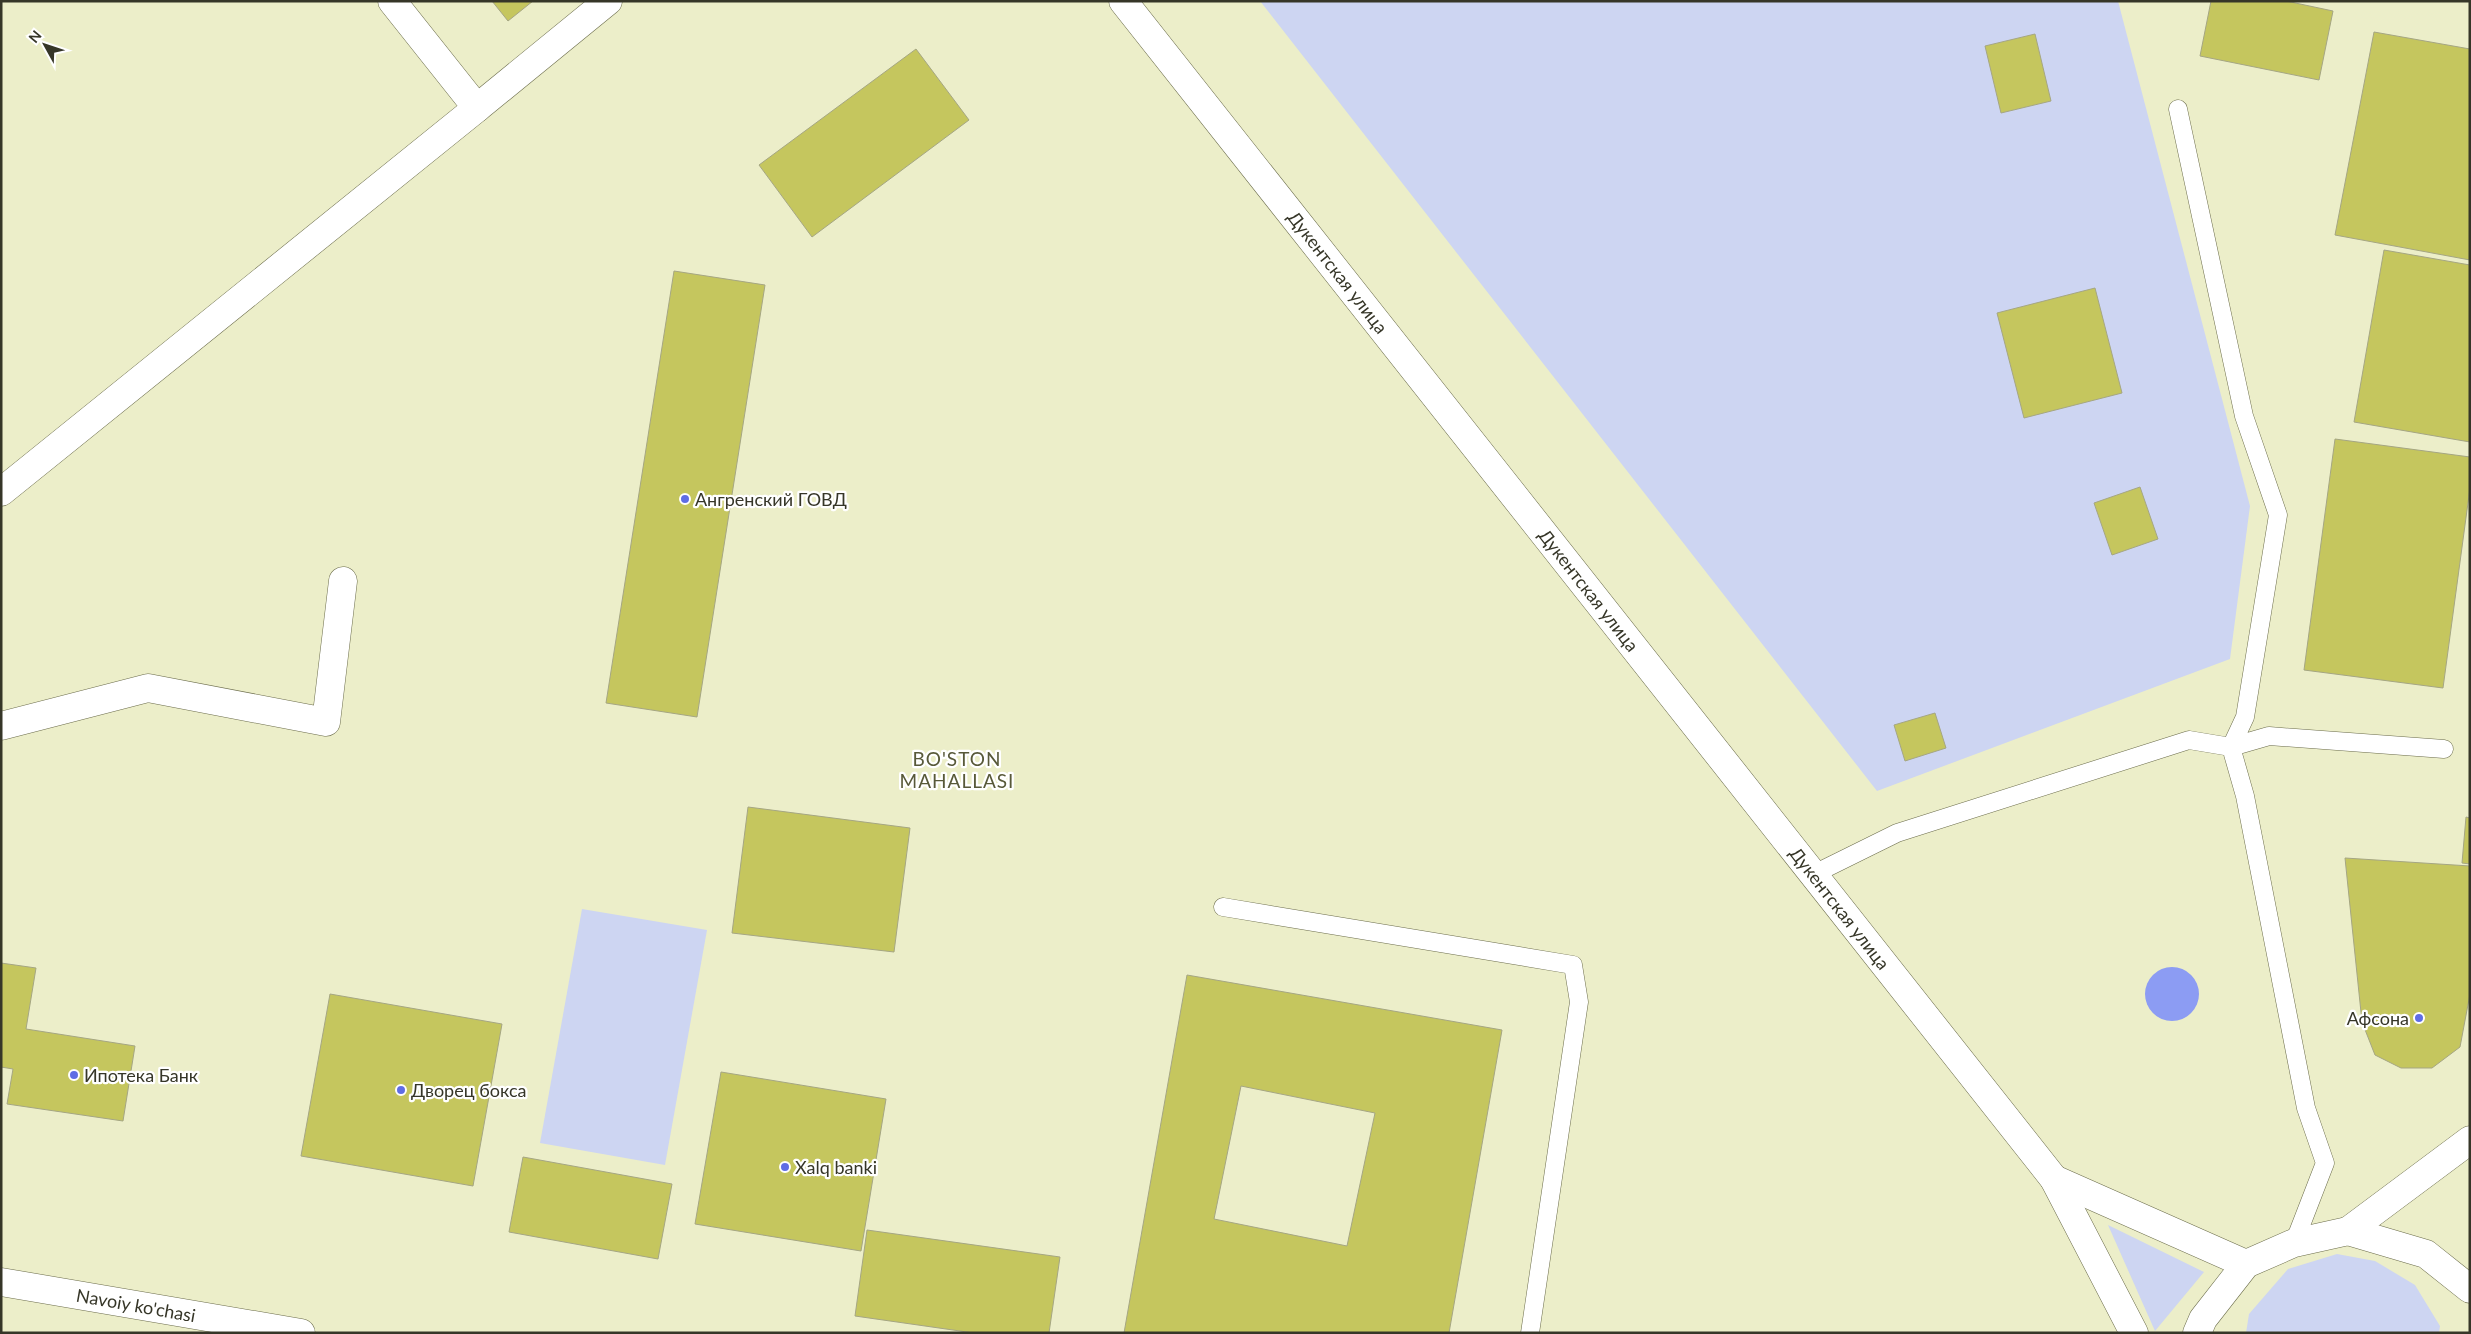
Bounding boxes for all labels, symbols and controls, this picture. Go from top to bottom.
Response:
north arrow [20,20,70,70]
text: N [25,27,45,46]
street label: Дукентская улица [1283,206,1393,338]
place label: Ангpенский ГОВД [695,488,847,510]
marker: Ангpенский ГОВД [679,493,691,505]
street label: Дукентская улица [1534,524,1644,656]
district label: BO'STON MAHALLASI [900,747,1014,792]
street label: Дукентская улица [1785,842,1895,974]
place label: Афсона [2347,1007,2409,1029]
marker: Афсона [2413,1012,2425,1024]
place label: Ипотека Банк [84,1064,199,1086]
marker: Ипотека Банк [68,1069,80,1081]
place label: Дворец бокса [411,1079,526,1101]
marker: Дворец бокса [395,1084,407,1096]
place label: Xalq banki [795,1156,877,1178]
marker: Xalq banki [779,1161,791,1173]
street label: Navoiy ko'chasi [75,1284,197,1326]

